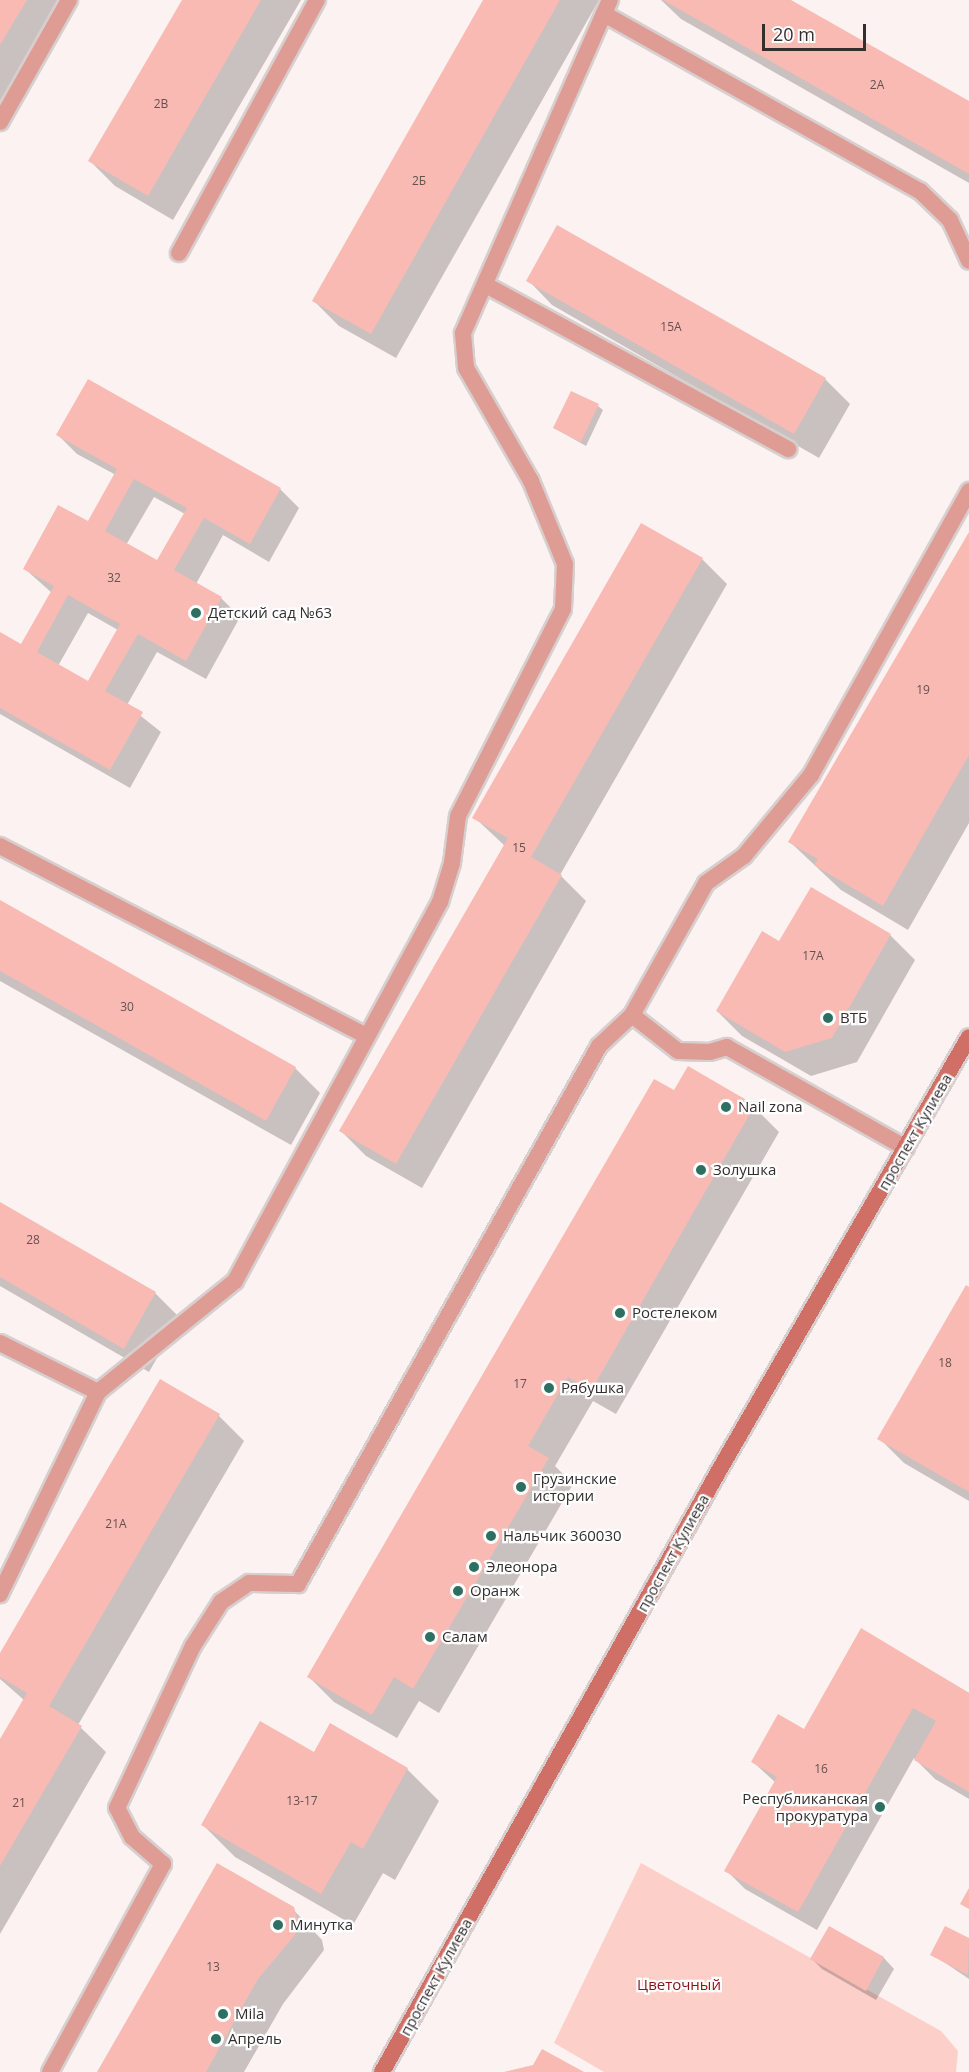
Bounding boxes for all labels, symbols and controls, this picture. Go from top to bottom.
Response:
scale bar [765,12,868,50]
text: 20 m [773,22,815,46]
house number: 2А [870,78,884,92]
house number: 2В [154,97,168,111]
house number: 2Б [412,174,426,188]
house number: 15А [660,320,682,334]
house number: 32 [107,571,121,585]
place label: Детский сад №63 [208,604,332,622]
marker: Детский сад №63 [189,606,203,620]
house number: 19 [916,683,930,697]
house number: 15 [512,841,526,855]
house number: 17А [802,949,824,963]
house number: 30 [120,1000,134,1014]
place label: ВТБ [840,1009,867,1027]
marker: ВТБ [821,1011,835,1025]
street label: проспект Кулиева [874,1071,956,1193]
place label: Nail zona [738,1098,803,1116]
marker: Nail zona [719,1100,733,1114]
place label: Золушка [713,1161,776,1179]
marker: Золушка [694,1163,708,1177]
house number: 28 [26,1233,40,1247]
place label: Ростелеком [632,1304,717,1322]
marker: Ростелеком [613,1306,627,1320]
house number: 18 [938,1356,952,1370]
house number: 17 [513,1377,527,1391]
place label: Рябушка [561,1379,624,1397]
marker: Рябушка [542,1381,556,1395]
place label: Грузинские истории [533,1469,617,1504]
marker: Грузинские истории [514,1480,528,1494]
street label: проспект Кулиева [633,1491,713,1615]
house number: 21А [105,1517,127,1531]
place label: Нальчик 360030 [503,1527,622,1545]
marker: Нальчик 360030 [484,1529,498,1543]
place label: Элеонора [486,1558,558,1576]
marker: Элеонора [467,1560,481,1574]
place label: Оранж [470,1582,520,1600]
marker: Оранж [451,1584,465,1598]
place label: Салам [442,1628,488,1646]
marker: Салам [423,1630,437,1644]
house number: 16 [814,1762,828,1776]
place label: Республиканская прокуратура [742,1789,868,1824]
house number: 13-17 [286,1794,318,1808]
house number: 21 [12,1796,26,1810]
marker: Республиканская прокуратура [873,1800,887,1814]
street label: проспект Кулиева [396,1915,476,2039]
place label: Минутка [290,1916,353,1934]
marker: Минутка [271,1918,285,1932]
house number: 13 [206,1960,220,1974]
park label: Цветочный [637,1976,721,1994]
place label: Mila [235,2005,264,2023]
marker: Mila [216,2007,230,2021]
place label: Апрель [228,2030,282,2048]
marker: Апрель [209,2032,223,2046]

